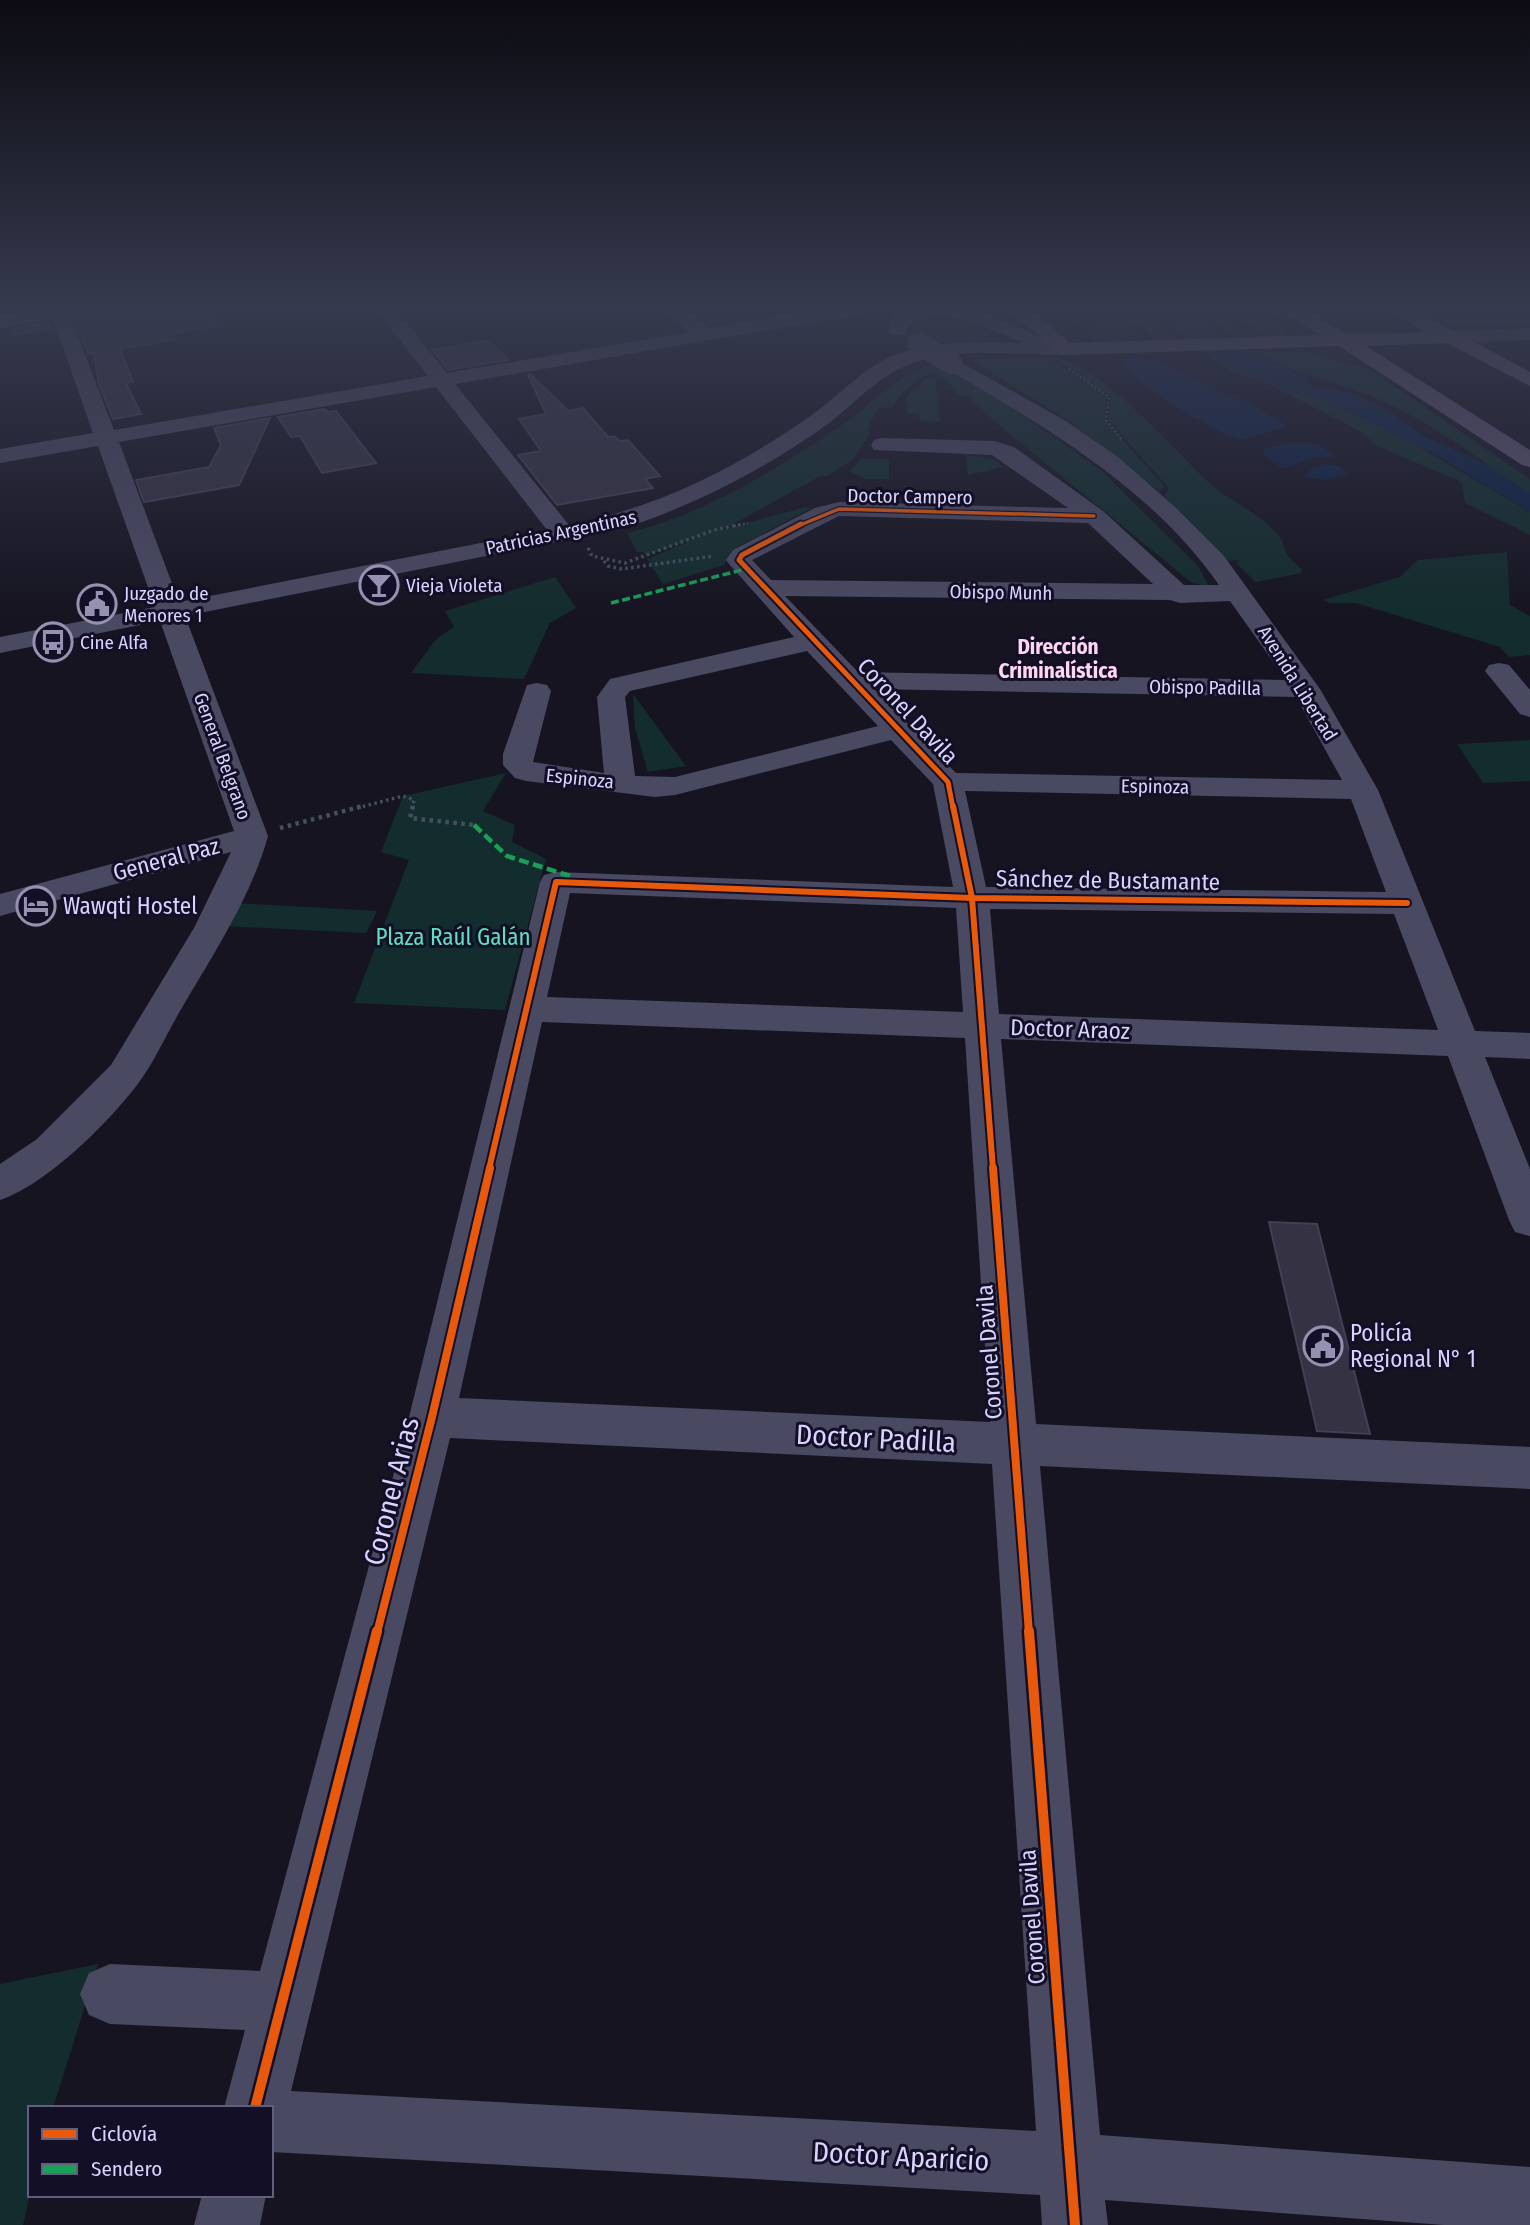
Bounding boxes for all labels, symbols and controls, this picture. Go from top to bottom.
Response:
street label: Doctor Campero [847,484,973,509]
street label: Patricias Argentinas [484,505,638,560]
bar icon: Vieja Violeta [358,564,400,606]
place label: Vieja Violeta [406,574,503,597]
street label: Obispo Munh [949,580,1053,605]
place label: Juzgado de Menores 1 [124,582,209,627]
public building icon: Juzgado de Menores 1 [76,583,118,625]
bus stop icon: Cine Alfa [32,621,74,663]
street label: Avenida Libertad [1253,621,1342,745]
place label: Cine Alfa [80,631,148,654]
district label: Dirección Criminalística [998,634,1118,684]
street label: Coronel Davila [852,652,964,770]
street label: Obispo Padilla [1149,675,1261,700]
street label: General Belgrano [189,690,256,823]
street label: Espinoza [545,763,615,794]
street label: Espinoza [1121,774,1189,799]
street label: General Paz [110,831,222,887]
street label: Sánchez de Bustamante [996,864,1220,896]
hotel icon: Wawqti Hostel [15,885,57,927]
place label: Wawqti Hostel [63,892,197,920]
park label: Plaza Raúl Galán [375,923,531,951]
street label: Doctor Araoz [1010,1013,1130,1045]
street label: Coronel Davila [970,1284,1008,1420]
place label: Policía Regional N° 1 [1350,1319,1476,1373]
public building icon: Policía Regional N° 1 [1302,1325,1344,1367]
street label: Coronel Arias [357,1414,426,1569]
street label: Doctor Padilla [795,1418,957,1459]
street label: Coronel Davila [1013,1849,1051,1985]
legend [28,2106,273,2197]
text: Ciclovía [91,2121,157,2147]
street label: Doctor Aparicio [812,2135,990,2178]
text: Sendero [91,2156,162,2182]

